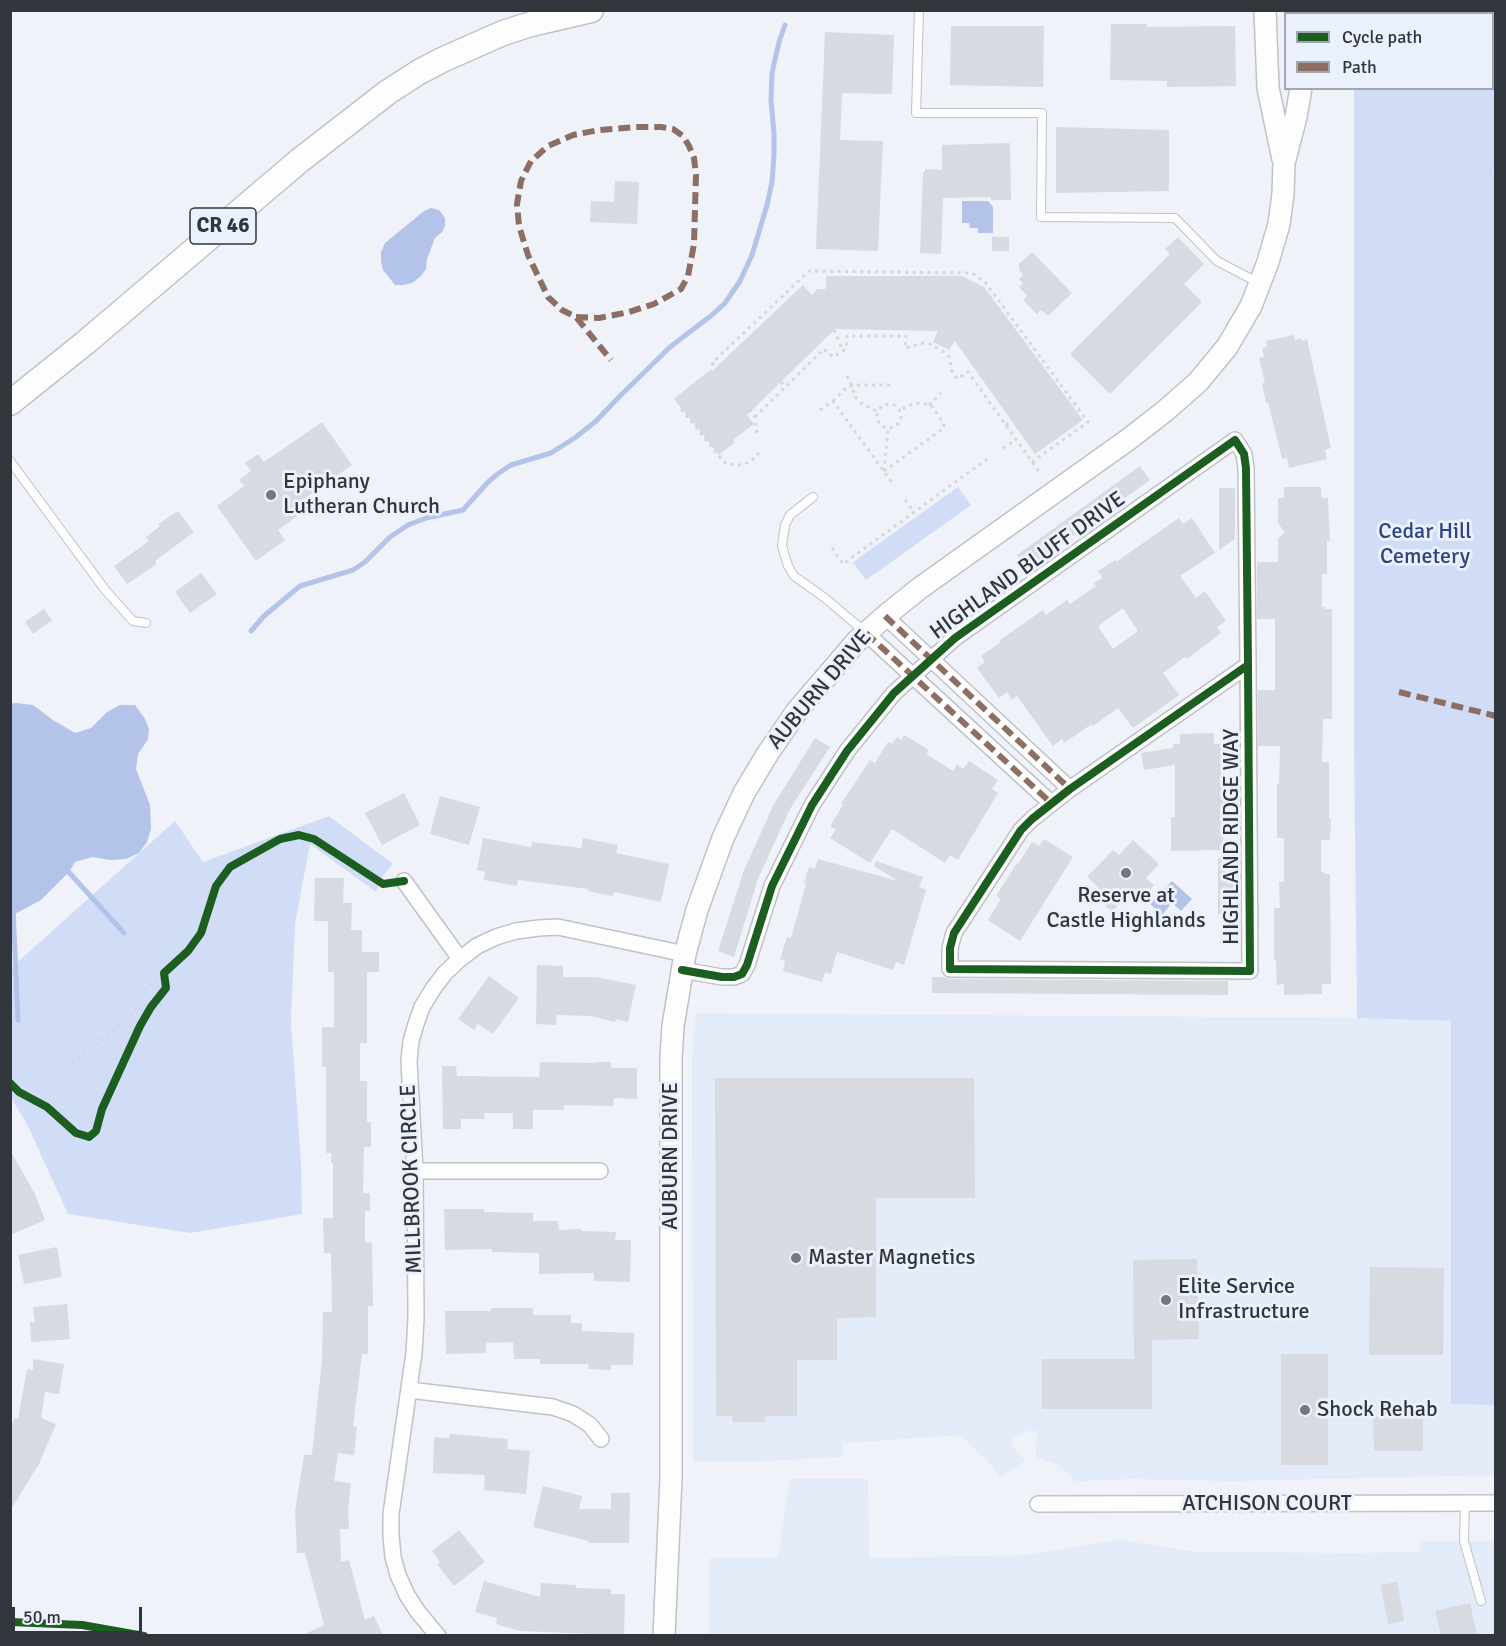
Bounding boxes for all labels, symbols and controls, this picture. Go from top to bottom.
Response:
legend [1284,12,1494,90]
text: Cycle path [1342,26,1422,48]
text: Path [1342,56,1377,78]
road number: CR 46 [190,208,256,244]
place label: Epiphany Lutheran Church [283,469,440,520]
street label: HIGHLAND BLUFF DRIVE [925,486,1131,646]
marker: Epiphany Lutheran Church [264,488,278,502]
park label: Cedar Hill Cemetery [1378,519,1472,570]
street label: AUBURN DRIVE [762,625,878,755]
street label: HIGHLAND RIDGE WAY [1219,729,1245,945]
marker: Reserve at Castle Highlands [1119,866,1133,880]
place label: Reserve at Castle Highlands [1046,883,1206,934]
street label: AUBURN DRIVE [658,1082,684,1230]
street label: MILLBROOK CIRCLE [396,1084,428,1274]
place label: Master Magnetics [808,1245,975,1271]
marker: Master Magnetics [789,1251,803,1265]
place label: Elite Service Infrastructure [1178,1274,1309,1326]
marker: Elite Service Infrastructure [1159,1293,1173,1307]
place label: Shock Rehab [1317,1397,1438,1423]
marker: Shock Rehab [1298,1403,1312,1417]
street label: ATCHISON COURT [1182,1491,1352,1517]
scale bar [15,1595,146,1633]
text: 50 m [23,1606,61,1628]

